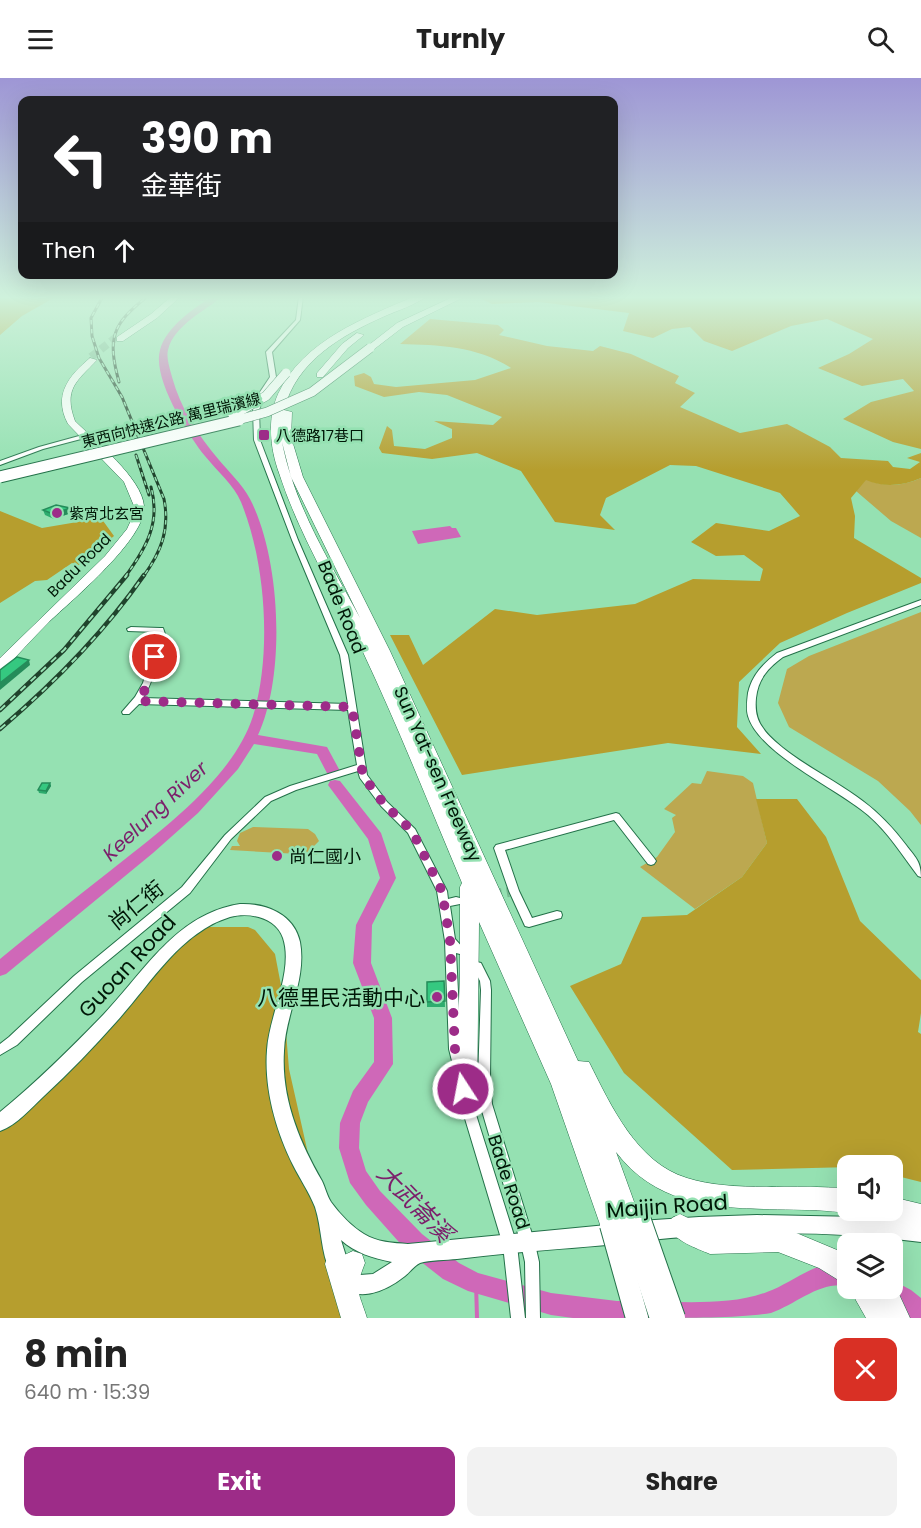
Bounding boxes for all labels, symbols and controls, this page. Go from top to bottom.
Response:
text: Turnly [416,20,505,57]
icon: menu [24,23,57,56]
icon: search [864,23,897,56]
text: 390 m [141,109,273,168]
icon: left [42,120,120,198]
text: 金華街 [141,167,222,204]
icon: ahead [108,234,141,267]
text: Then [42,235,96,266]
street label: 東西向快速公路 萬里瑞濱線 [79,388,263,452]
place label: 八德路17巷口 [276,425,364,446]
marker: 八德路17巷口 [257,428,271,442]
place label: 紫宵北玄宮 [69,503,144,524]
marker: 紫宵北玄宮 [50,506,64,520]
street label: Badu Road [43,529,115,601]
street label: Bade Road [312,557,372,657]
pin [129,631,180,682]
icon: arrive [138,640,171,673]
street label: Sun Yat-sen Freeway [388,682,488,866]
water label: Keelung River [96,754,214,867]
place label: 尚仁國小 [289,844,361,869]
marker: 尚仁國小 [270,849,284,863]
street label: 尚仁街 [102,874,170,936]
street label: Guoan Road [72,908,182,1024]
place label: 八德里民活動中心 [257,983,425,1012]
marker: 八德里民活動中心 [430,990,444,1004]
position arrow [431,1057,495,1121]
street label: Bade Road [482,1131,536,1233]
map controls [837,1155,903,1299]
button: sound [837,1155,903,1221]
water label: 大武崙溪 [370,1157,462,1251]
street label: Maijin Road [605,1187,729,1225]
button: layers [837,1233,903,1299]
text: 8 min [24,1329,128,1380]
button: close [834,1338,897,1401]
text: 640 m · 15:39 [24,1378,150,1406]
button: Exit [24,1447,455,1516]
button: Share [467,1447,897,1516]

